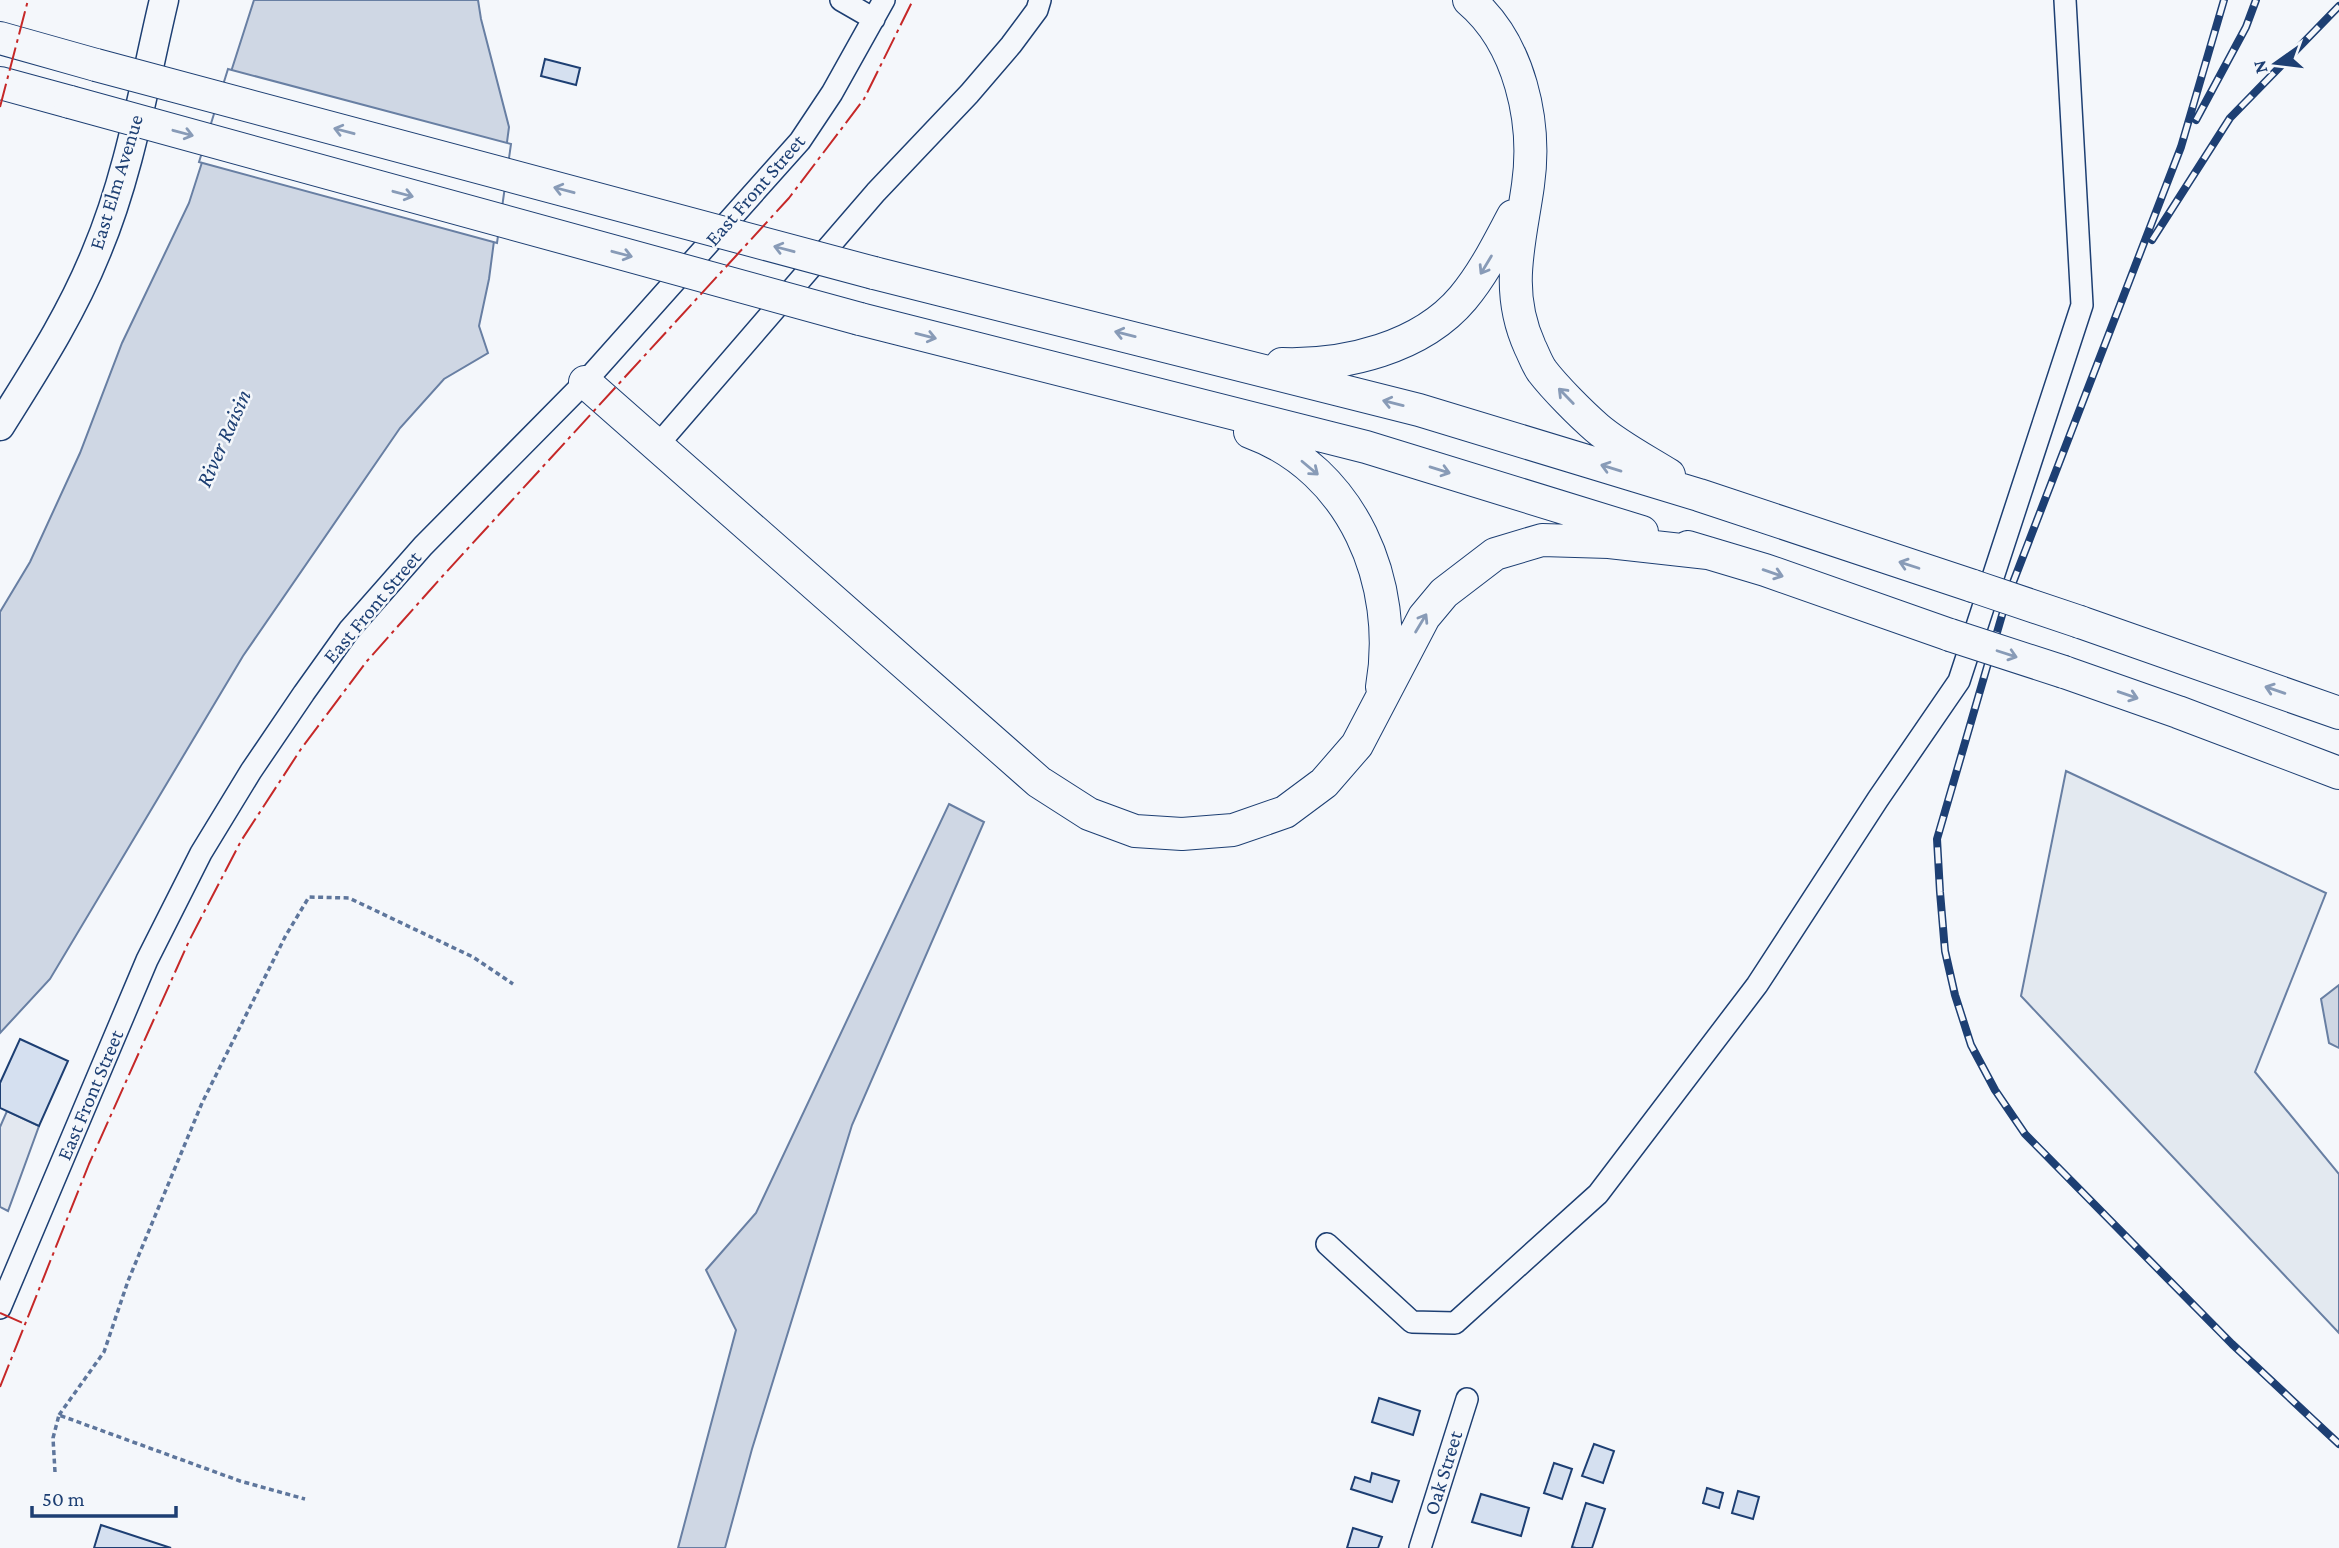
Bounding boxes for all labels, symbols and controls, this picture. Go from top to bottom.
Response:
north arrow [2241,28,2311,98]
text: N [2248,58,2272,76]
street label: East Elm Avenue [84,112,148,252]
one-way arrow [334,124,356,137]
one-way arrow [172,128,194,141]
street label: East Front Street [700,129,810,250]
one-way arrow [553,183,576,196]
one-way arrow [391,188,413,201]
one-way arrow [773,241,795,254]
one-way arrow [610,248,633,261]
one-way arrow [1479,255,1493,275]
one-way arrow [1114,327,1137,340]
one-way arrow [914,330,937,343]
water label: River Raisin [190,385,256,491]
one-way arrow [1558,388,1575,405]
one-way arrow [1382,396,1404,409]
one-way arrow [1301,460,1319,476]
one-way arrow [1600,460,1622,473]
one-way arrow [1429,464,1451,477]
street label: East Front Street [318,545,427,668]
one-way arrow [1899,558,1921,570]
one-way arrow [1761,568,1783,580]
one-way arrow [1414,613,1428,633]
one-way arrow [1995,649,2017,661]
one-way arrow [2264,683,2286,695]
one-way arrow [2117,690,2139,702]
street label: East Front Street [52,1025,129,1164]
street label: Oak Street [1419,1427,1467,1518]
scale bar [32,1474,175,1518]
text: 50 m [42,1487,85,1511]

